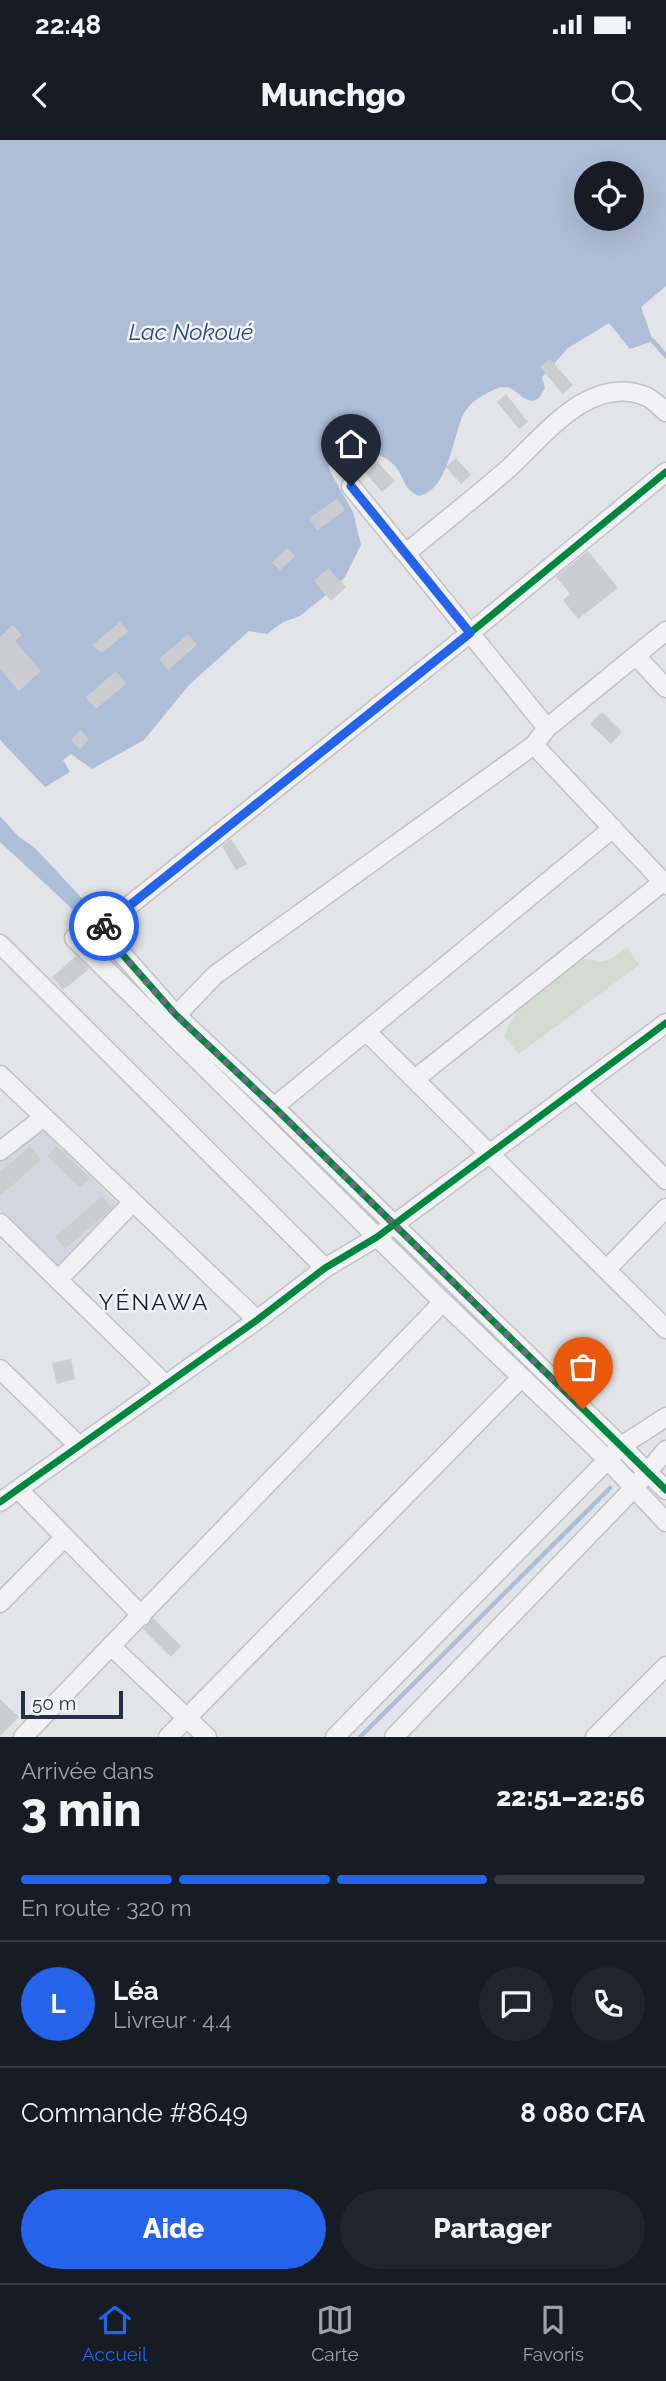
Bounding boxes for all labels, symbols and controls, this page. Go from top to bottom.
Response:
text: 22:48 [35,10,101,40]
icon: back [21,76,59,114]
text: Munchgo [261,76,406,113]
icon: search [607,76,645,114]
map controls [574,161,644,231]
button: locate [574,161,644,231]
water label: Lac Nokoué [129,318,253,345]
pin [321,414,381,486]
icon: home [332,425,370,463]
courier [69,891,139,961]
icon: bike [85,907,123,945]
district label: YÉNAWA [98,1288,210,1315]
pin [553,1337,613,1409]
icon: bag [564,1348,602,1386]
scale bar [21,1688,122,1720]
text: 50 m [32,1692,76,1714]
text: Arrivée dans [21,1757,154,1784]
text: 22:51–22:56 [496,1782,645,1812]
text: 3 min [21,1783,141,1837]
text: En route · 320 m [21,1894,192,1921]
button: chat [479,1967,553,2041]
button: phone [571,1967,645,2041]
text: Léa [113,1976,159,2006]
text: L [50,1989,66,2019]
text: Livreur · 4.4 [113,2006,232,2033]
text: Commande #8649 [21,2098,248,2128]
text: 8 080 CFA [520,2098,645,2128]
button: Aide [21,2189,326,2269]
button: Partager [340,2189,645,2269]
tab: Accueil [82,2301,147,2365]
tab: Carte [311,2301,359,2365]
tab: Favoris [523,2301,584,2365]

